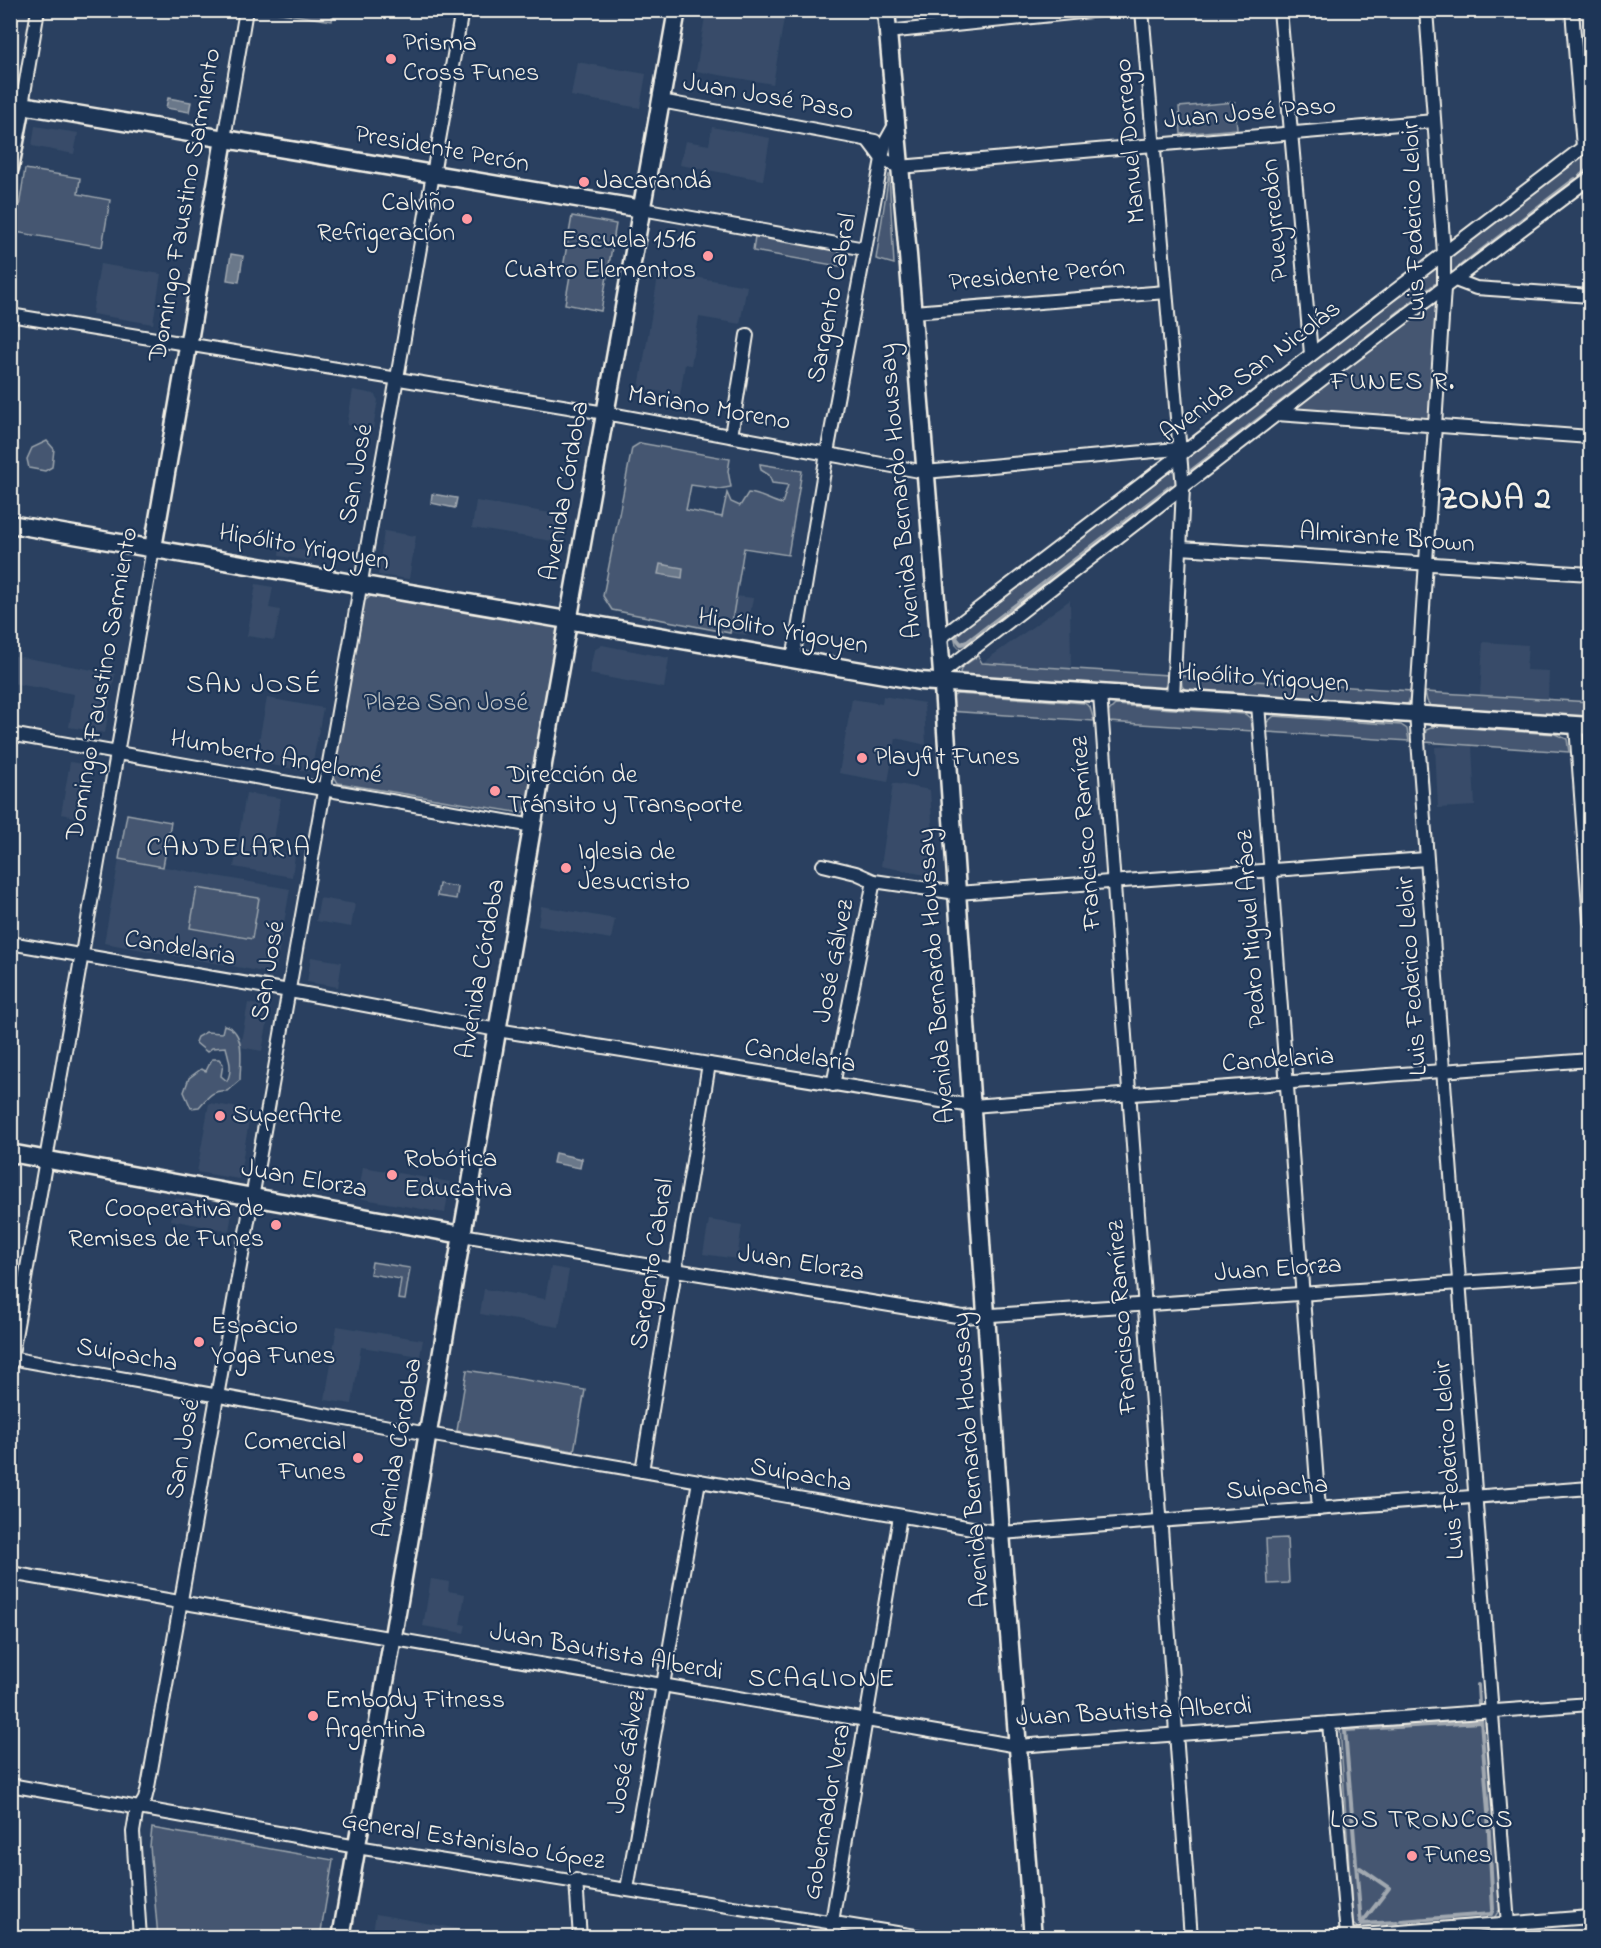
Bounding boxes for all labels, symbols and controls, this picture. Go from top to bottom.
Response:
place label: Prisma Cross Funes [403,25,539,93]
street label: Domingo Faustino Sarmiento [140,45,232,366]
marker: Prisma Cross Funes [384,52,398,66]
street label: Manuel Dorrego [1105,57,1157,225]
street label: Juan José Paso [680,64,856,132]
street label: Juan José Paso [1162,88,1338,140]
street label: Presidente Perón [352,116,532,184]
street label: Luis Federico Leloir [1392,120,1437,322]
street label: Pueyrredón [1252,157,1300,283]
place label: Jacarandá [596,163,711,201]
marker: Jacarandá [577,175,591,189]
place label: Calviño Refrigeración [317,185,455,253]
street label: Sargento Cabral [798,210,868,386]
marker: Calviño Refrigeración [460,212,474,226]
place label: Escuela 1516 Cuatro Elementos [504,222,696,290]
marker: Escuela 1516 Cuatro Elementos [701,249,715,263]
street label: Presidente Perón [947,249,1127,303]
street label: Avenida San Nicolás [1152,291,1350,453]
street label: Avenida Bernardo Houssay [869,342,933,640]
district label: FUNES R. [1329,363,1456,402]
street label: Mariano Moreno [625,376,793,442]
street label: Avenida Córdoba [531,398,601,584]
street label: San José [330,421,385,527]
district label: ZONA 2 [1440,477,1552,524]
street label: Hipólito Yrigoyen [216,514,392,582]
street label: Almirante Brown [1298,514,1476,564]
street label: Domingo Faustino Sarmiento [57,524,149,845]
street label: Hipólito Yrigoyen [695,598,871,666]
street label: Hipólito Yrigoyen [1176,654,1350,704]
district label: SAN JOSÉ [186,666,322,705]
park label: Plaza San José [364,685,529,723]
street label: Humberto Angelomé [167,721,385,795]
street label: Francisco Ramírez [1061,735,1113,932]
place label: Playfit Funes [874,739,1020,777]
marker: Playfit Funes [855,751,869,765]
place label: Dirección de Tránsito y Transporte [506,757,743,825]
marker: Dirección de Tránsito y Transporte [488,784,502,798]
street label: Avenida Bernardo Houssay [908,827,966,1125]
street label: Pedro Miguel Aráoz [1226,828,1278,1030]
district label: CANDELARIA [146,829,312,868]
place label: Iglesia de Jesucristo [578,834,690,902]
marker: Iglesia de Jesucristo [559,861,573,875]
street label: Luis Federico Leloir [1387,874,1439,1077]
street label: Avenida Córdoba [447,876,517,1062]
street label: José Gálvez [804,896,866,1026]
street label: San José [242,918,297,1024]
street label: Candelaria [121,921,239,977]
street label: Candelaria [741,1029,859,1085]
street label: Candelaria [1221,1038,1335,1084]
place label: SuperArte [232,1097,342,1135]
marker: SuperArte [213,1109,227,1123]
place label: Robótica Educativa [404,1141,512,1209]
street label: Juan Elorza [238,1150,370,1210]
marker: Robótica Educativa [385,1168,399,1182]
street label: Sargento Cabral [621,1176,685,1352]
place label: Cooperativa de Remises de Funes [68,1191,264,1259]
marker: Cooperativa de Remises de Funes [269,1218,283,1232]
street label: Francisco Ramírez [1097,1219,1149,1416]
street label: Juan Elorza [735,1235,867,1293]
street label: Juan Elorza [1213,1247,1343,1293]
place label: Espacio Yoga Funes [211,1308,335,1376]
street label: Avenida Bernardo Houssay [943,1311,1001,1609]
street label: Suipacha [73,1328,181,1384]
marker: Espacio Yoga Funes [192,1335,206,1349]
street label: Avenida Córdoba [364,1355,434,1541]
street label: Luis Federico Leloir [1424,1358,1476,1561]
street label: San José [157,1396,212,1502]
place label: Comercial Funes [244,1424,346,1492]
street label: Suipacha [747,1448,855,1504]
marker: Comercial Funes [351,1451,365,1465]
street label: Suipacha [1225,1466,1329,1512]
street label: Juan Bautista Alberdi [486,1614,726,1692]
district label: SCAGLIONE [748,1660,896,1699]
place label: Embody Fitness Argentina [325,1682,505,1750]
street label: José Gálvez [598,1687,658,1817]
street label: Juan Bautista Alberdi [1015,1688,1253,1738]
marker: Embody Fitness Argentina [306,1709,320,1723]
street label: Gobernador Vera [794,1721,862,1903]
district label: LOS TRONCOS [1330,1801,1514,1840]
street label: General Estanislao López [339,1802,608,1882]
place label: Funes [1423,1837,1492,1875]
marker: Funes [1405,1849,1419,1863]

